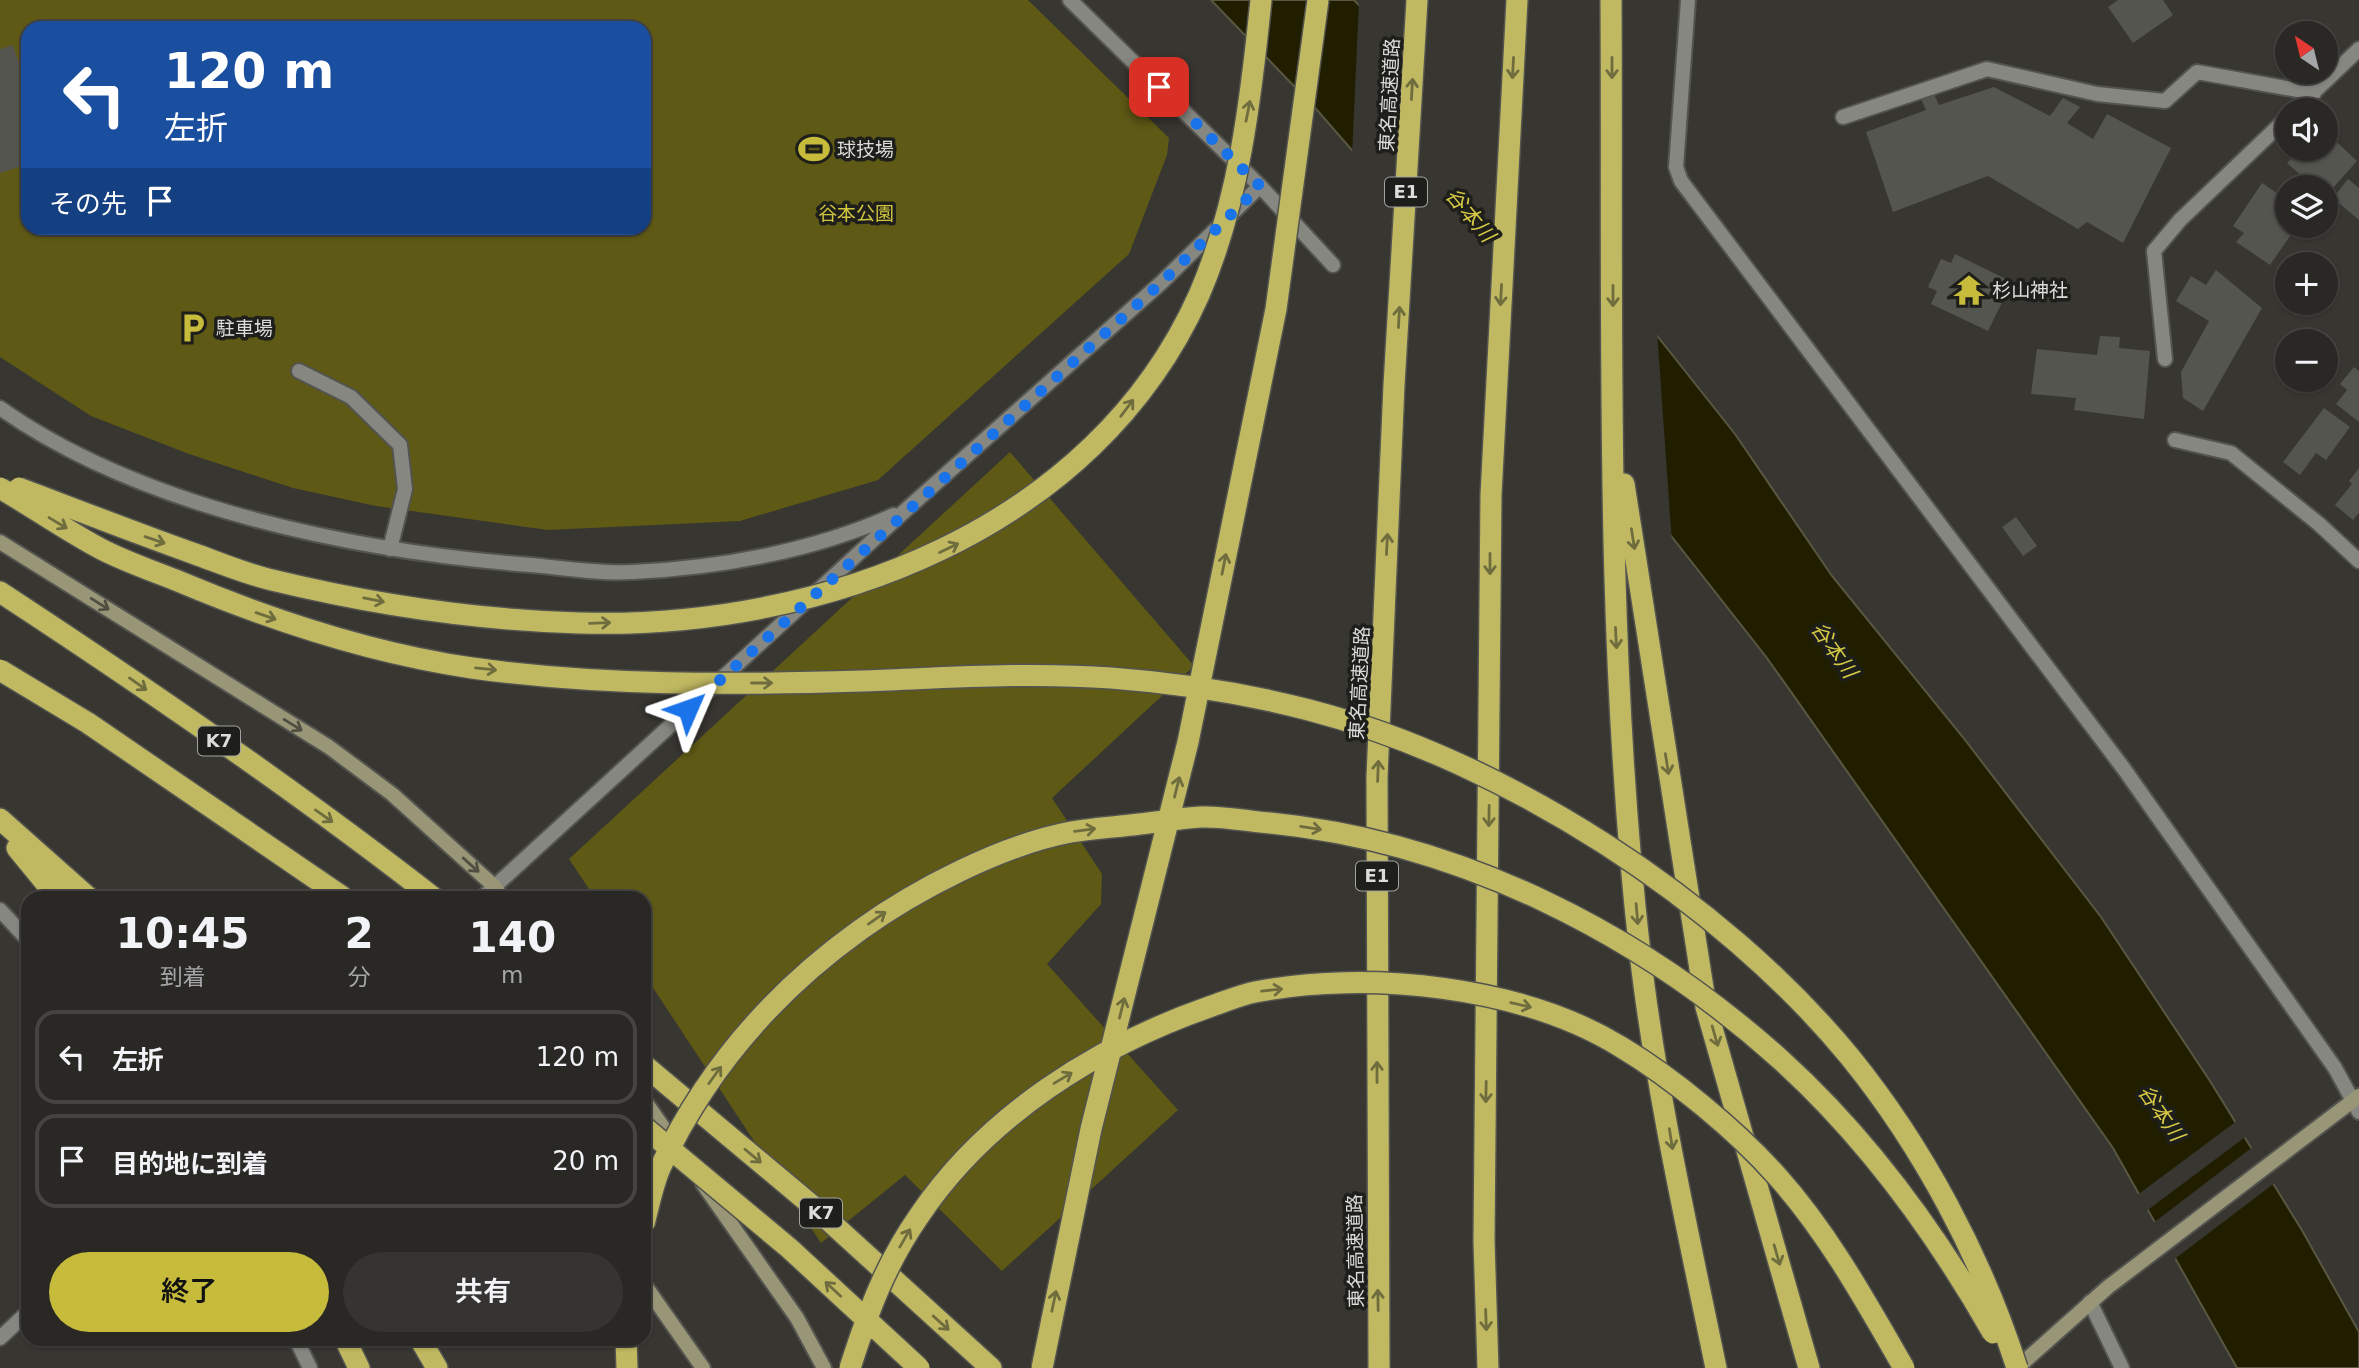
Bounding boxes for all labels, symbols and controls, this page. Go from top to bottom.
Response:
north arrow [2275,21,2338,84]
map controls [2275,21,2338,392]
street label: 東名高速道路 [1375,37,1403,153]
text: 120 m [164,43,334,100]
icon: left [49,49,140,140]
one-way arrow [1507,56,1520,79]
one-way arrow [1605,56,1619,79]
pin [1129,57,1189,117]
icon: arrive [1140,68,1178,106]
one-way arrow [1406,79,1419,101]
button: sound [2275,98,2338,161]
one-way arrow [1241,100,1255,123]
text: 左折 [164,109,228,147]
sports icon: 球技場 [797,132,831,166]
place label: 球技場 [837,138,894,160]
button: layers [2275,175,2338,238]
road number: E1 [1385,177,1427,206]
icon: arrive [141,182,179,220]
water label: 谷本川 [1441,183,1501,248]
text: その先 [49,189,127,219]
park label: 谷本公園 [818,202,894,224]
button: + [2275,252,2338,315]
temple icon: 杉山神社 [1952,273,1986,307]
place label: 杉山神社 [1992,279,2068,301]
one-way arrow [1495,284,1508,307]
one-way arrow [1606,284,1620,307]
one-way arrow [1392,305,1405,328]
parking icon: 駐車場 [176,311,210,345]
place label: 駐車場 [216,317,273,339]
button: − [2275,329,2338,392]
one-way arrow [1119,400,1134,418]
one-way arrow [48,517,68,531]
one-way arrow [1627,527,1640,550]
one-way arrow [1381,533,1394,556]
one-way arrow [144,535,166,547]
one-way arrow [938,540,959,554]
one-way arrow [1483,552,1497,575]
one-way arrow [1217,553,1231,576]
one-way arrow [362,594,385,607]
one-way arrow [89,597,109,611]
one-way arrow [254,611,276,623]
one-way arrow [588,616,611,629]
water label: 谷本川 [1806,617,1863,684]
street label: 東名高速道路 [1345,625,1373,741]
one-way arrow [1609,626,1622,649]
one-way arrow [475,663,497,676]
position arrow [651,672,725,746]
one-way arrow [751,676,774,690]
one-way arrow [128,677,147,691]
one-way arrow [282,718,302,732]
road number: K7 [198,726,240,756]
one-way arrow [1661,752,1674,775]
one-way arrow [1371,760,1384,783]
one-way arrow [1171,776,1184,799]
one-way arrow [1482,804,1496,827]
one-way arrow [314,809,333,823]
one-way arrow [1299,822,1322,835]
one-way arrow [1073,824,1096,837]
one-way arrow [462,857,480,873]
road number: E1 [1356,862,1398,890]
one-way arrow [1631,902,1644,925]
text: 10:45 [116,909,250,958]
text: 2 [344,909,374,958]
one-way arrow [867,911,886,925]
text: 140 [468,913,556,962]
text: m [501,962,524,988]
text: 到着 [160,964,206,990]
text: 分 [348,964,371,990]
one-way arrow [1260,983,1282,996]
one-way arrow [1116,997,1129,1020]
one-way arrow [1509,999,1532,1012]
one-way arrow [1709,1025,1722,1047]
icon: left [53,1038,91,1076]
text: 120 m [536,1042,619,1072]
text: 左折 [112,1045,164,1075]
one-way arrow [1370,1061,1384,1084]
one-way arrow [708,1066,722,1085]
one-way arrow [1053,1070,1073,1084]
one-way arrow [1479,1080,1493,1103]
water label: 谷本川 [2133,1080,2190,1147]
one-way arrow [1665,1127,1678,1150]
icon: arrive [53,1142,91,1180]
text: 20 m [552,1146,619,1176]
one-way arrow [744,1147,762,1163]
text: 目的地に到着 [112,1149,268,1179]
street label: 東名高速道路 [1343,1194,1367,1308]
road number: K7 [800,1198,842,1228]
one-way arrow [899,1229,913,1249]
one-way arrow [1771,1243,1784,1265]
button: 終了 [49,1252,329,1332]
button: 共有 [343,1252,623,1332]
one-way arrow [825,1280,842,1297]
one-way arrow [1371,1289,1385,1312]
one-way arrow [1048,1290,1062,1313]
one-way arrow [1480,1308,1493,1331]
one-way arrow [932,1314,949,1331]

